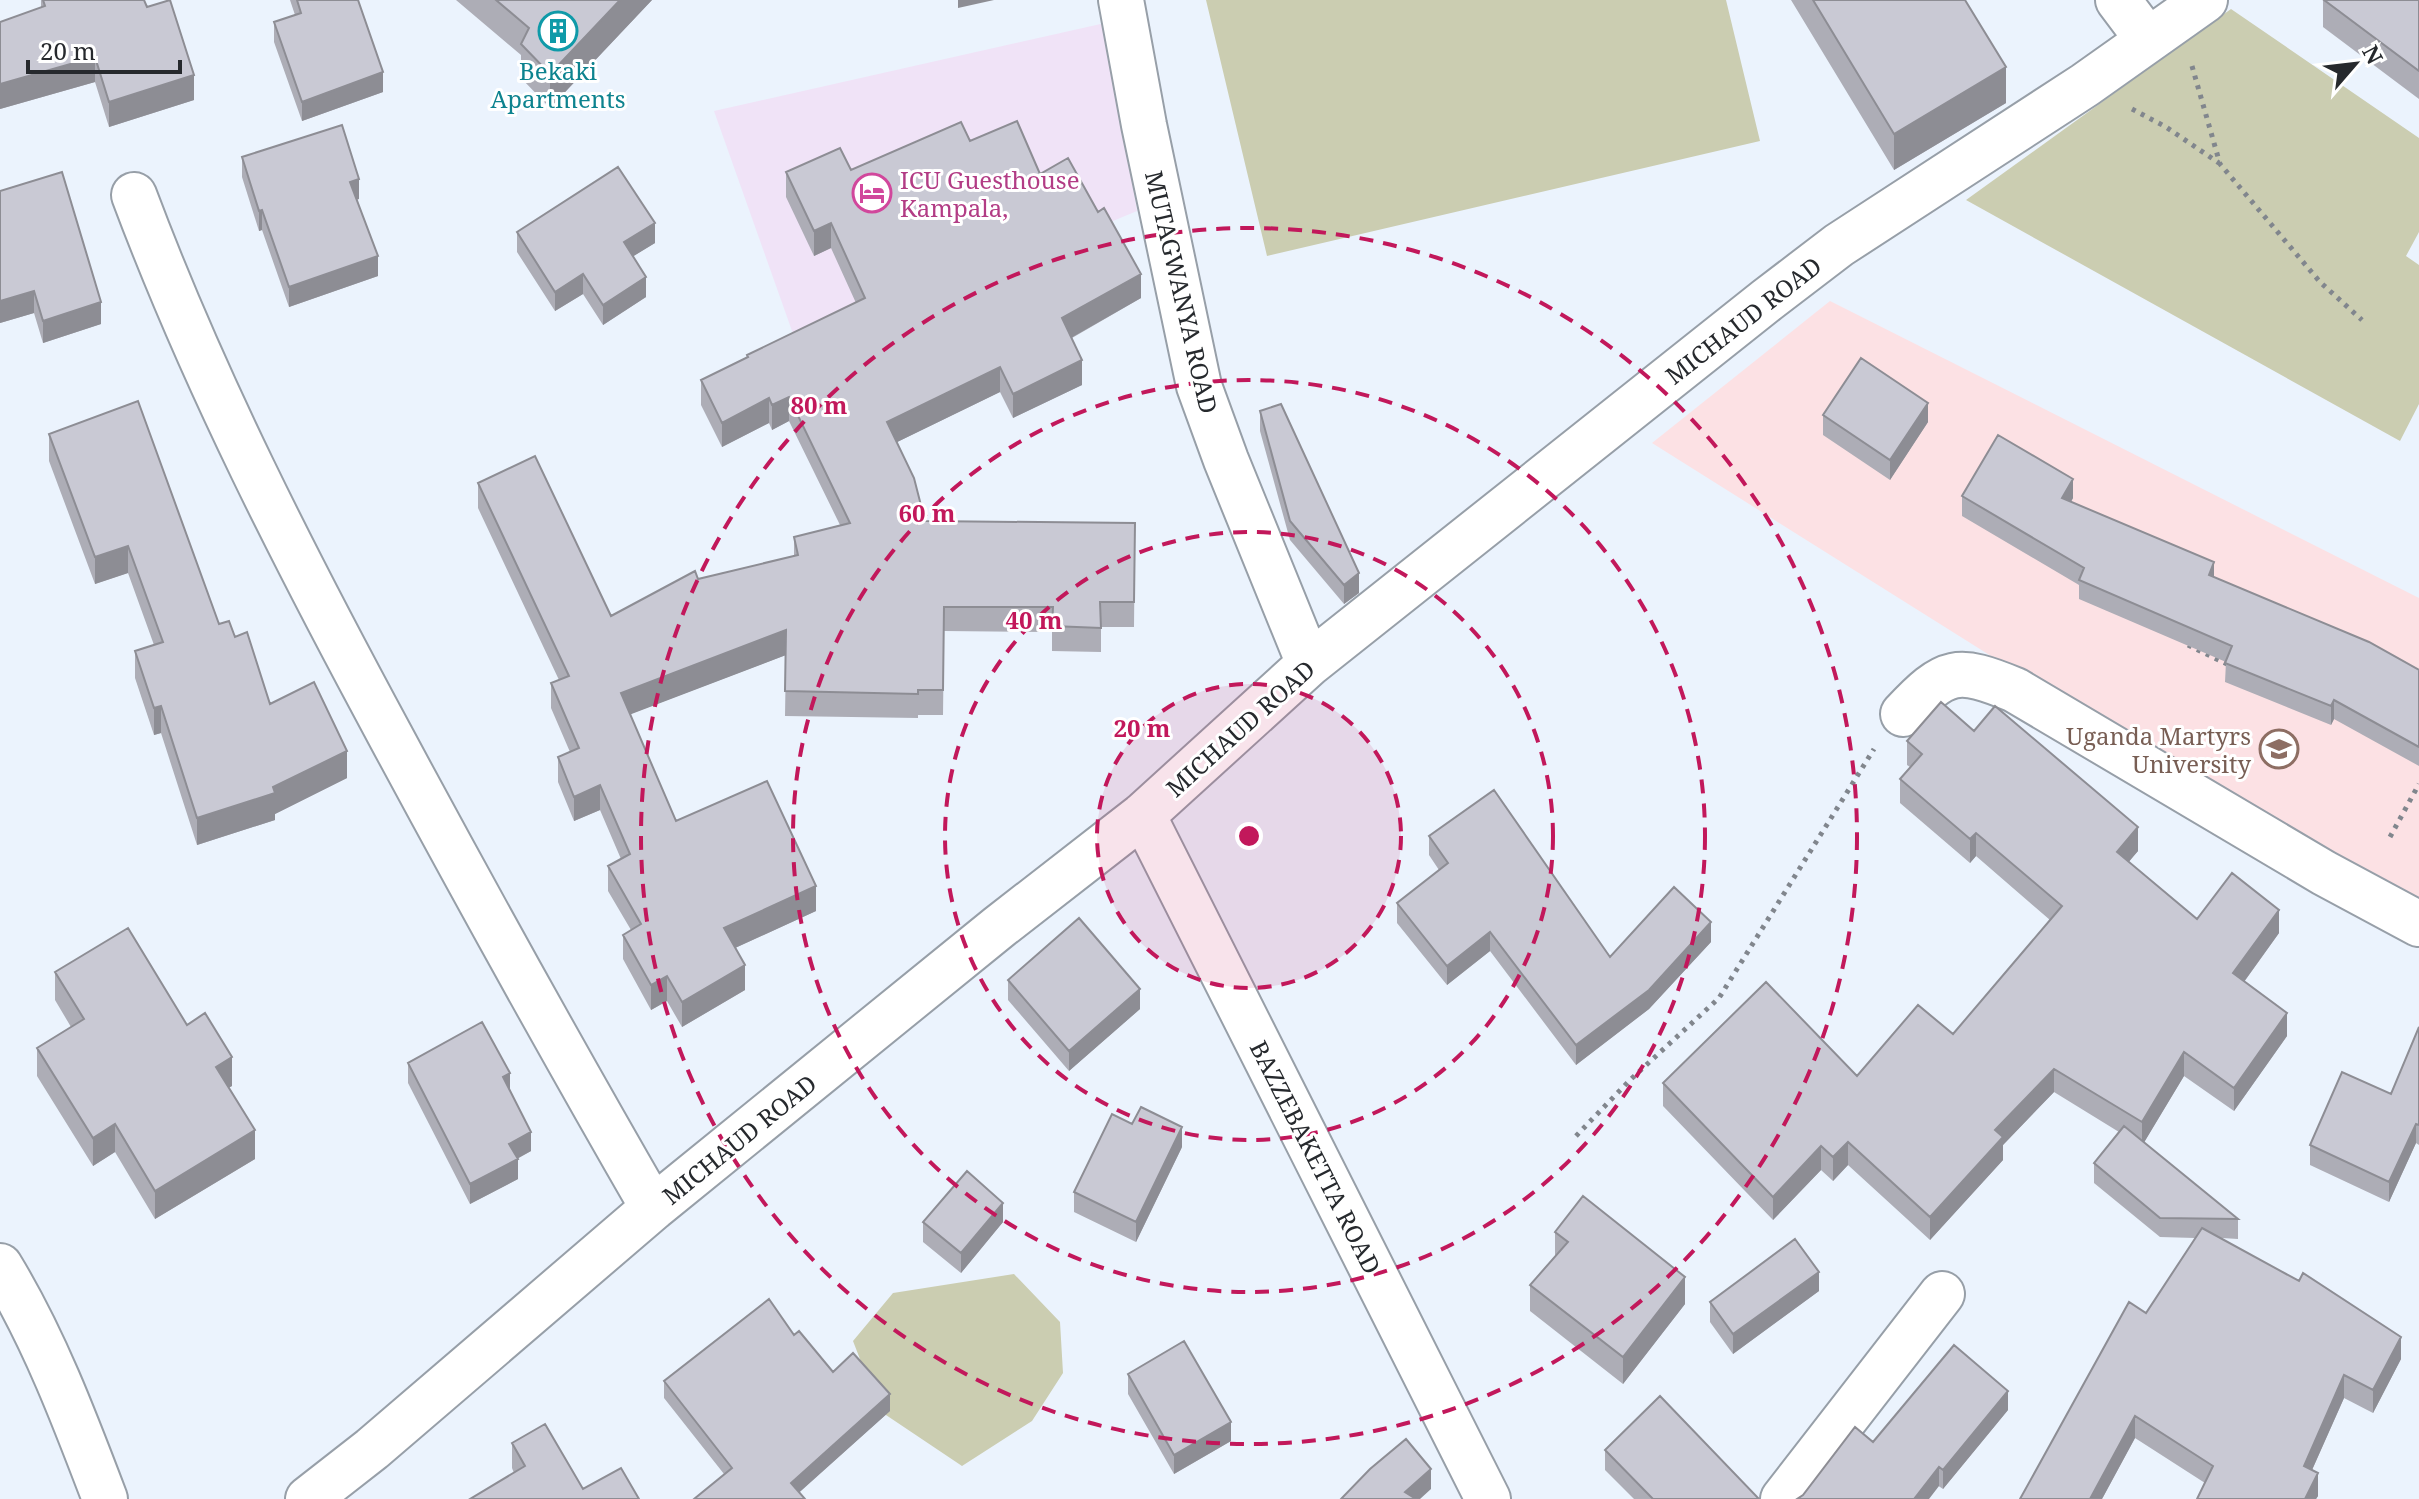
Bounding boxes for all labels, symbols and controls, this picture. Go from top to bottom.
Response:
building icon: Bekaki Apartments [537,10,579,52]
scale bar [28,24,180,74]
north arrow [2315,24,2395,104]
text: 20 m [40,34,96,67]
text: N [2356,39,2391,69]
place label: Bekaki Apartments [490,54,626,115]
place label: ICU Guesthouse Kampala, [900,163,1079,224]
street label: MUTAGWANYA ROAD [1138,167,1226,417]
hotel icon: ICU Guesthouse Kampala, [851,172,893,214]
street label: MICHAUD ROAD [1658,249,1828,391]
text: 80 m [790,388,848,421]
text: 60 m [898,496,956,529]
text: 40 m [1005,603,1063,636]
street label: MICHAUD ROAD [1159,652,1321,804]
text: 20 m [1113,711,1171,744]
place label: Uganda Martyrs University [2066,719,2251,780]
school or university icon: Uganda Martyrs University [2258,728,2300,770]
centre of rings [1235,822,1263,850]
street label: BAZZEBAKETTA ROAD [1243,1035,1389,1279]
street label: MICHAUD ROAD [655,1067,823,1211]

